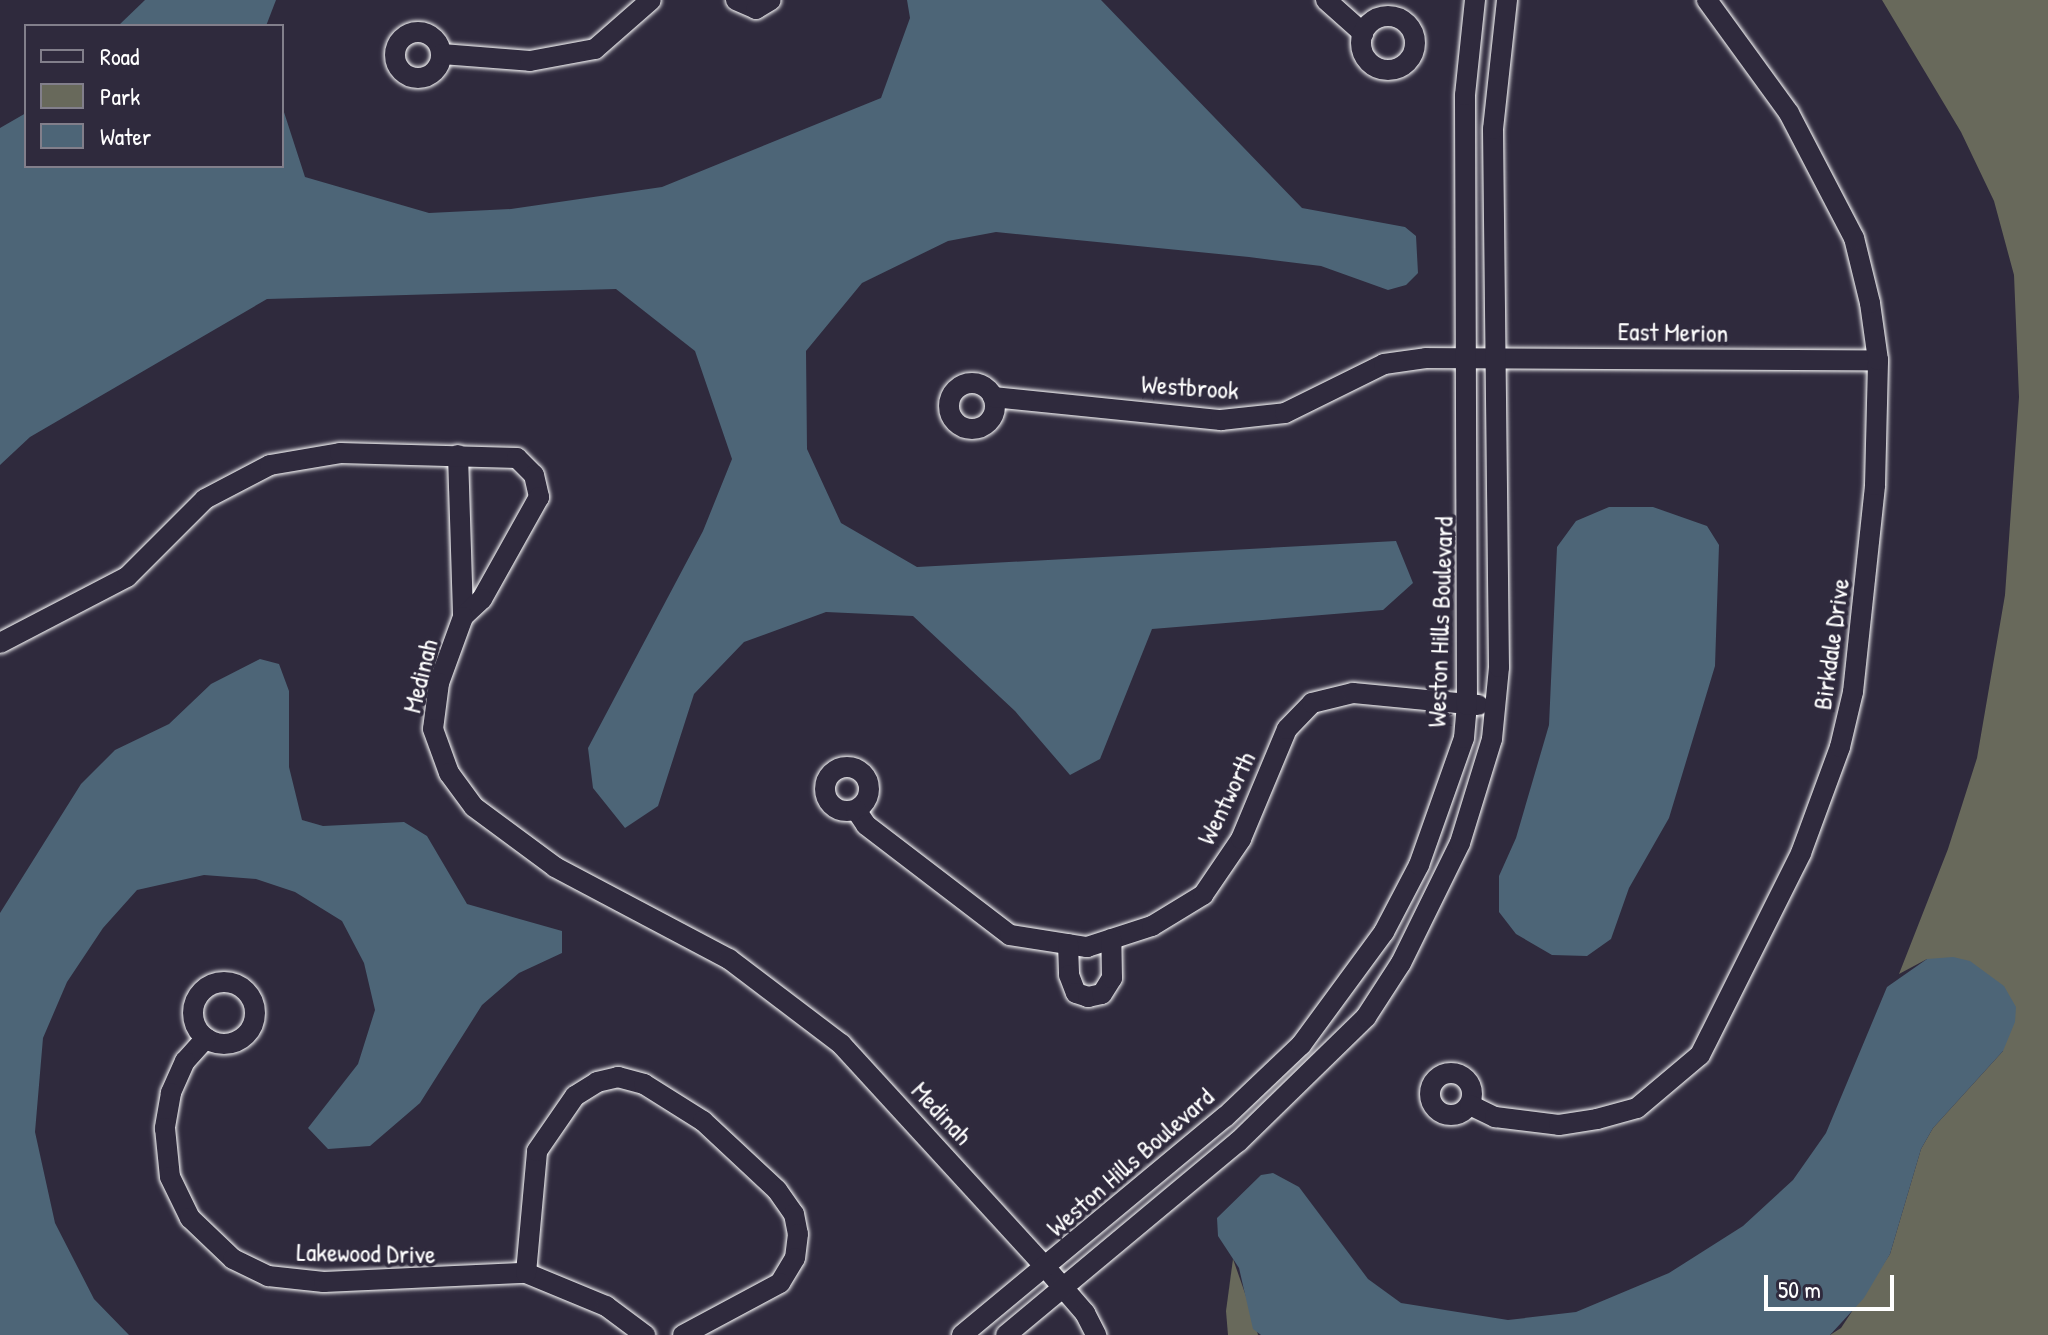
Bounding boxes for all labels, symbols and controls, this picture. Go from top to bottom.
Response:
legend [24,24,284,168]
text: Road [100,40,139,72]
text: Park [100,80,140,112]
text: Water [100,120,151,152]
street label: East Merion [1617,315,1729,349]
street label: Westbrook [1140,368,1240,406]
street label: Weston Hills Boulevard [1421,516,1459,728]
street label: Birkdale Drive [1806,576,1856,712]
street label: Medinah [396,636,444,716]
street label: Wentworth [1190,746,1262,850]
street label: Medinah [905,1075,979,1151]
street label: Weston Hills Boulevard [1040,1081,1220,1243]
street label: Lakewood Drive [296,1236,436,1270]
scale bar [1768,1259,1898,1309]
text: 50 m [1778,1273,1821,1305]

